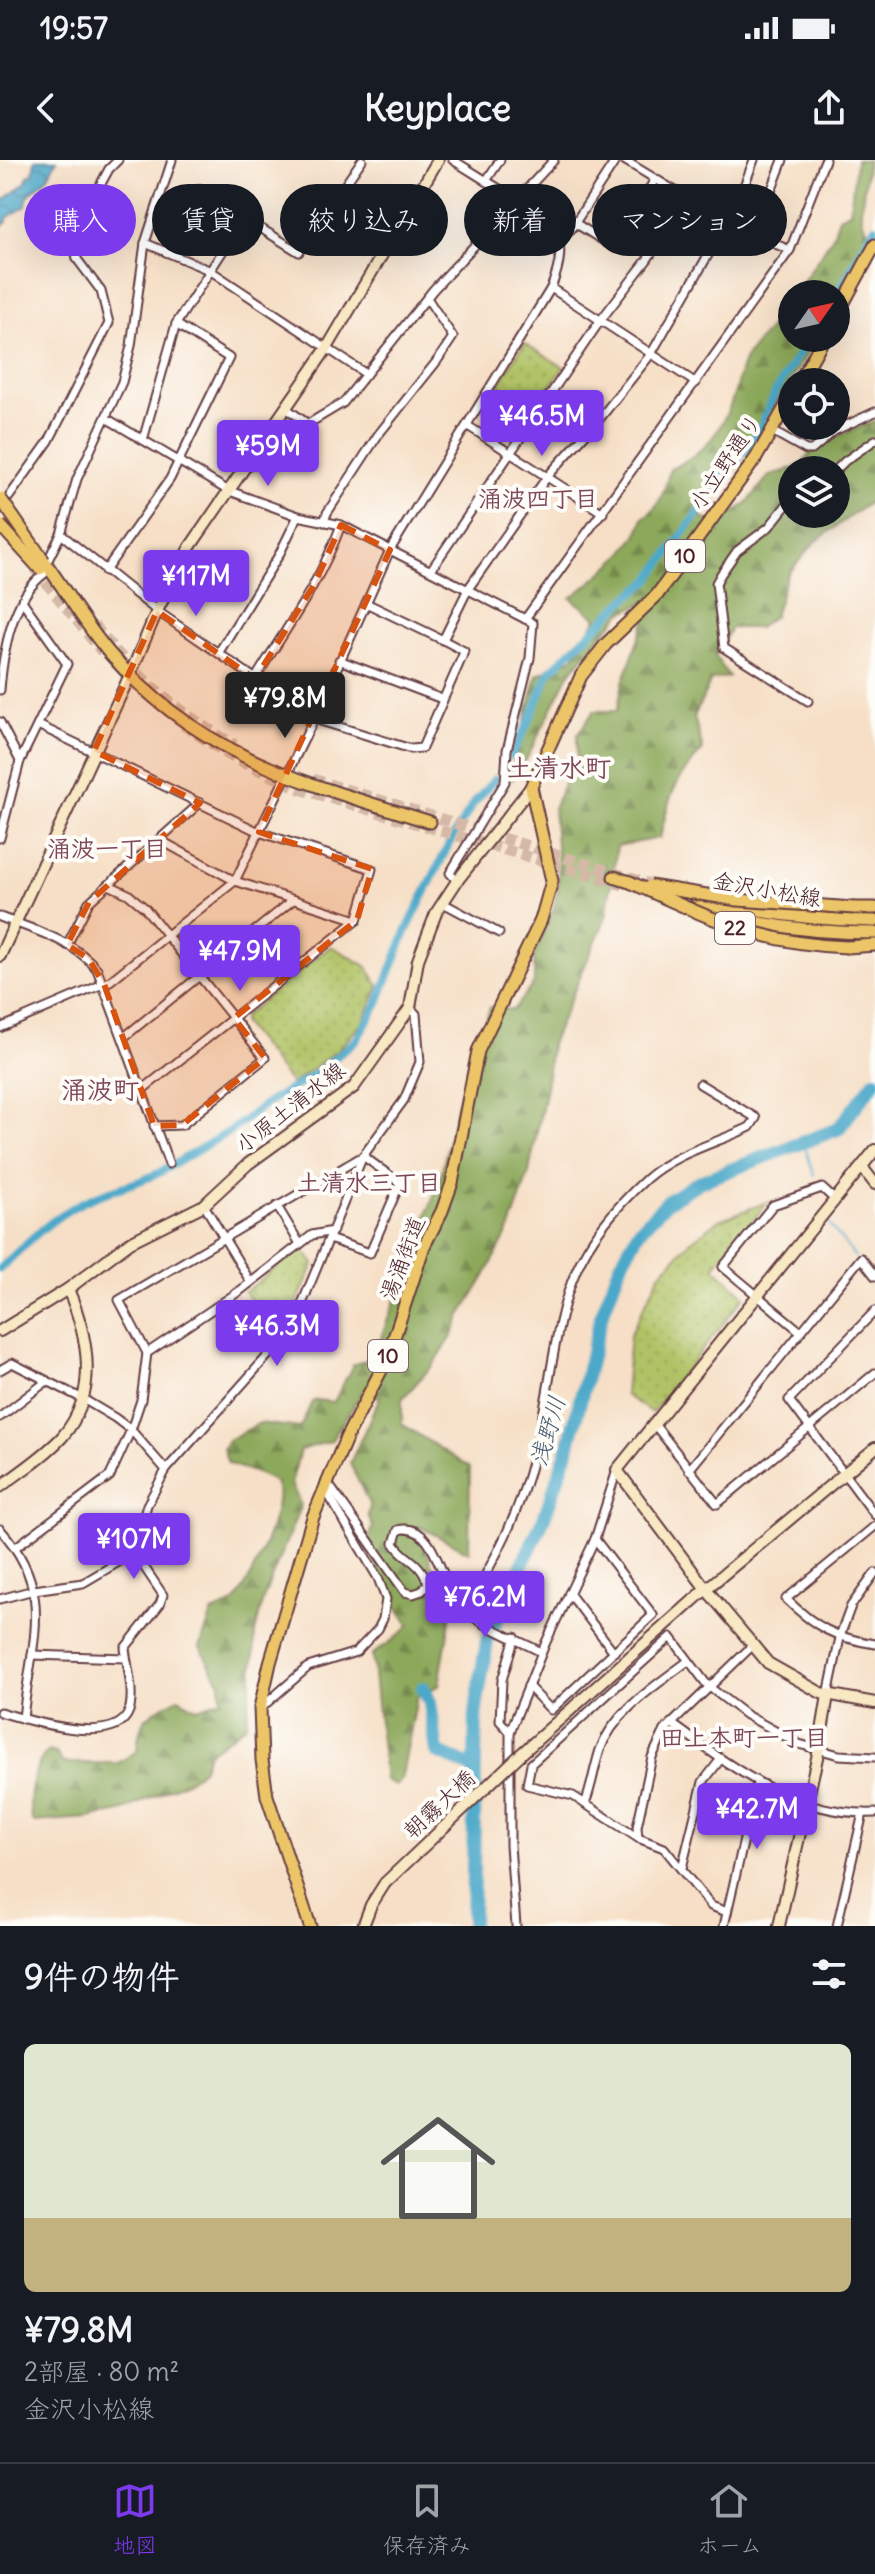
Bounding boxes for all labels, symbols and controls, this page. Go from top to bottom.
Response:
text: 19:57 [40,9,108,47]
icon: back [24,86,68,130]
text: Keyplace [364,86,511,131]
icon: share [807,86,851,130]
chip: 購入 [24,184,136,256]
chip: 賃貸 [152,184,264,256]
chip: 絞り込み [280,184,448,256]
chip: 新着 [464,184,576,256]
chip: マンション [592,184,787,256]
north arrow [778,280,850,352]
map controls [778,280,850,528]
button: locate [778,368,850,440]
pin: ¥46.5M [477,390,607,458]
text: ¥46.5M [499,399,585,432]
street label: 小立野通り [683,409,767,515]
pin: ¥59M [221,420,315,488]
text: ¥59M [235,429,301,462]
button: layers [778,456,850,528]
district label: 涌波四丁目 [478,483,598,513]
road number: 10 [665,540,705,572]
pin: ¥117M [140,550,252,618]
text: ¥117M [161,559,231,592]
pin: ¥79.8M [220,672,350,740]
text: ¥79.8M [243,681,327,714]
district label: 土清水町 [507,751,611,784]
district label: 涌波一丁目 [47,833,167,863]
street label: 金沢小松線 [710,866,824,912]
road number: 22 [715,912,755,944]
pin: ¥47.9M [175,925,305,993]
text: ¥47.9M [198,934,282,967]
street label: 小原土清水線 [229,1055,351,1159]
district label: 涌波町 [61,1073,139,1106]
district label: 土清水三丁目 [297,1167,441,1197]
street label: 湯涌街道 [373,1212,431,1304]
pin: ¥46.3M [212,1300,342,1368]
text: ¥46.3M [234,1309,320,1342]
road number: 10 [368,1340,408,1372]
water label: 浅野川 [523,1392,571,1469]
pin: ¥107M [78,1513,190,1581]
text: ¥107M [96,1522,172,1555]
pin: ¥76.2M [420,1571,550,1639]
text: ¥76.2M [443,1580,527,1613]
district label: 田上本町一丁目 [660,1722,828,1752]
street label: 朝霧大橋 [397,1764,481,1844]
pin: ¥42.7M [692,1783,822,1851]
text: ¥42.7M [715,1792,799,1825]
icon: filters [807,1952,851,1996]
text: 9件の物件 [24,1955,180,1998]
icon: home [366,2096,510,2240]
text: ¥79.8M [24,2308,134,2351]
text: 2部屋 · 80 m² [24,2355,179,2388]
text: 金沢小松線 [24,2392,154,2425]
tab: 地図 [113,2479,157,2559]
tab: 保存済み [383,2479,471,2559]
tab: ホーム [697,2479,762,2559]

